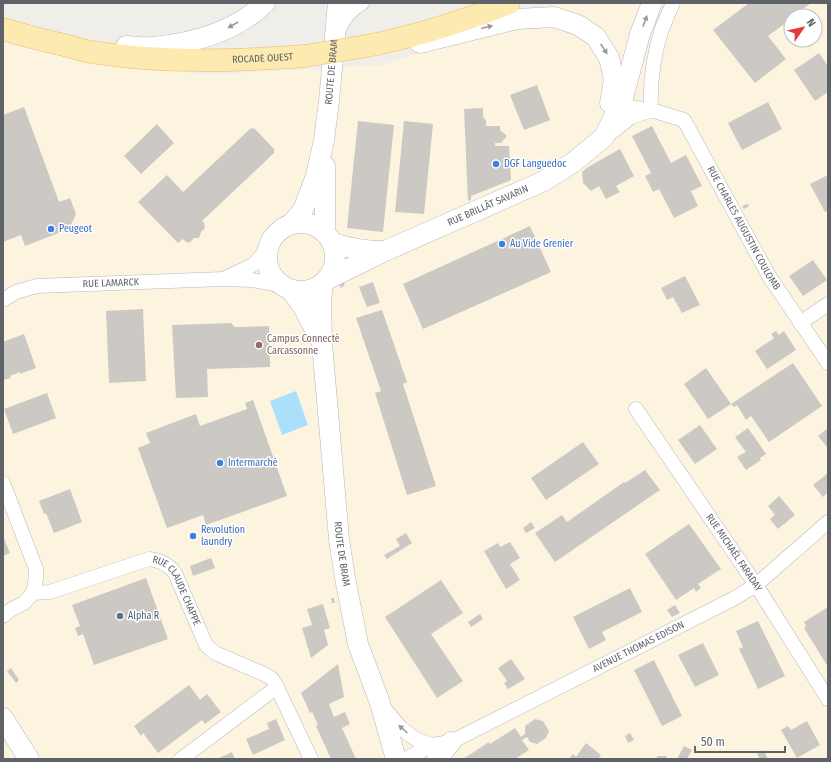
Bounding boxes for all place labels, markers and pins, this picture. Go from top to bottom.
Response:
place label: DGF Languedoc [504,158,567,170]
marker: DGF Languedoc [491,159,501,169]
place label: Peugeot [59,223,93,235]
marker: Peugeot [46,224,56,234]
place label: Au Vide Grenier [510,238,574,250]
marker: Au Vide Grenier [497,239,507,249]
place label: Campus Connecté Carcassonne [267,333,340,357]
marker: Campus Connecté Carcassonne [254,340,264,350]
place label: Intermarché [228,457,278,469]
marker: Intermarché [215,458,225,468]
place label: Revolution laundry [201,524,245,548]
marker: Revolution laundry [188,531,198,541]
place label: Alpha R [128,610,160,622]
marker: Alpha R [115,611,125,621]

